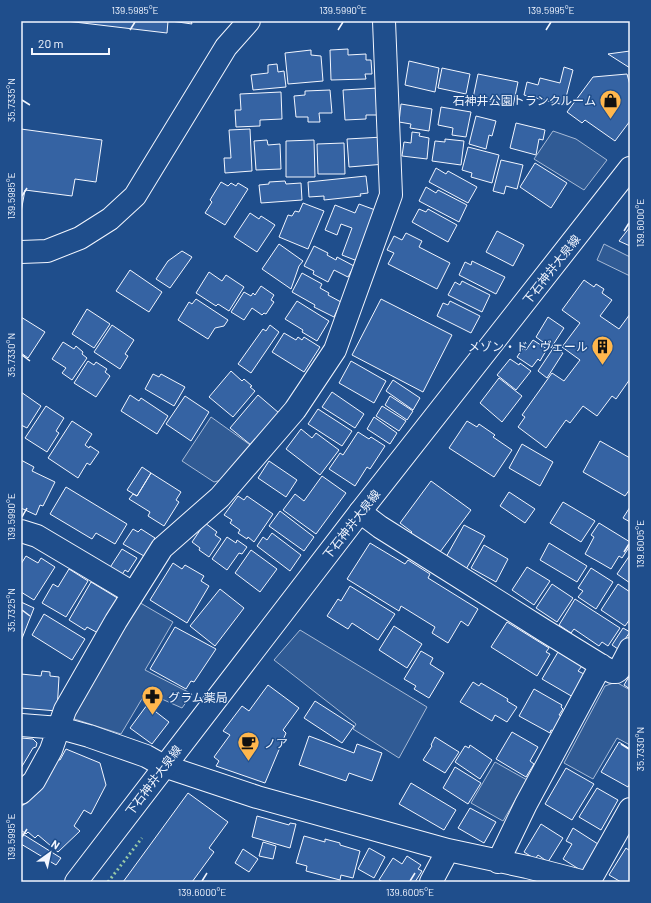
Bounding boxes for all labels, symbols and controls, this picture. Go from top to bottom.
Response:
text: 139.5985°E [111,4,159,16]
text: 139.5990°E [319,4,367,16]
text: 139.5995°E [527,4,575,16]
scale bar [32,30,109,56]
text: 20 m [38,36,64,50]
text: 35.7335°N [5,78,17,122]
shop icon: 石神井公園トランクルーム [598,87,624,120]
place label: 石神井公園トランクルーム [453,93,596,107]
text: 139.5985°E [5,172,17,220]
text: 139.6000°E [634,199,646,247]
street label: 下石神井大泉線 [520,232,582,306]
text: 35.7330°N [5,333,17,377]
building icon: メゾン・ド・ヴェール [590,333,616,366]
place label: メゾン・ド・ヴェール [468,339,588,353]
street label: 下石神井大泉線 [320,487,382,561]
text: 139.5990°E [5,493,17,541]
text: 139.6005°E [634,520,646,568]
text: 35.7325°N [5,588,17,632]
pharmacy icon: グラム薬局 [139,684,165,717]
place label: グラム薬局 [168,690,228,704]
text: 35.7330°N [634,727,646,771]
cafe icon: ノア [236,730,262,763]
place label: ノア [264,736,288,750]
street label: 下石神井大泉線 [122,742,184,818]
text: 139.5995°E [5,813,17,861]
north arrow [30,833,70,873]
text: N [49,837,62,852]
text: 139.6000°E [178,886,226,898]
text: 139.6005°E [386,886,434,898]

